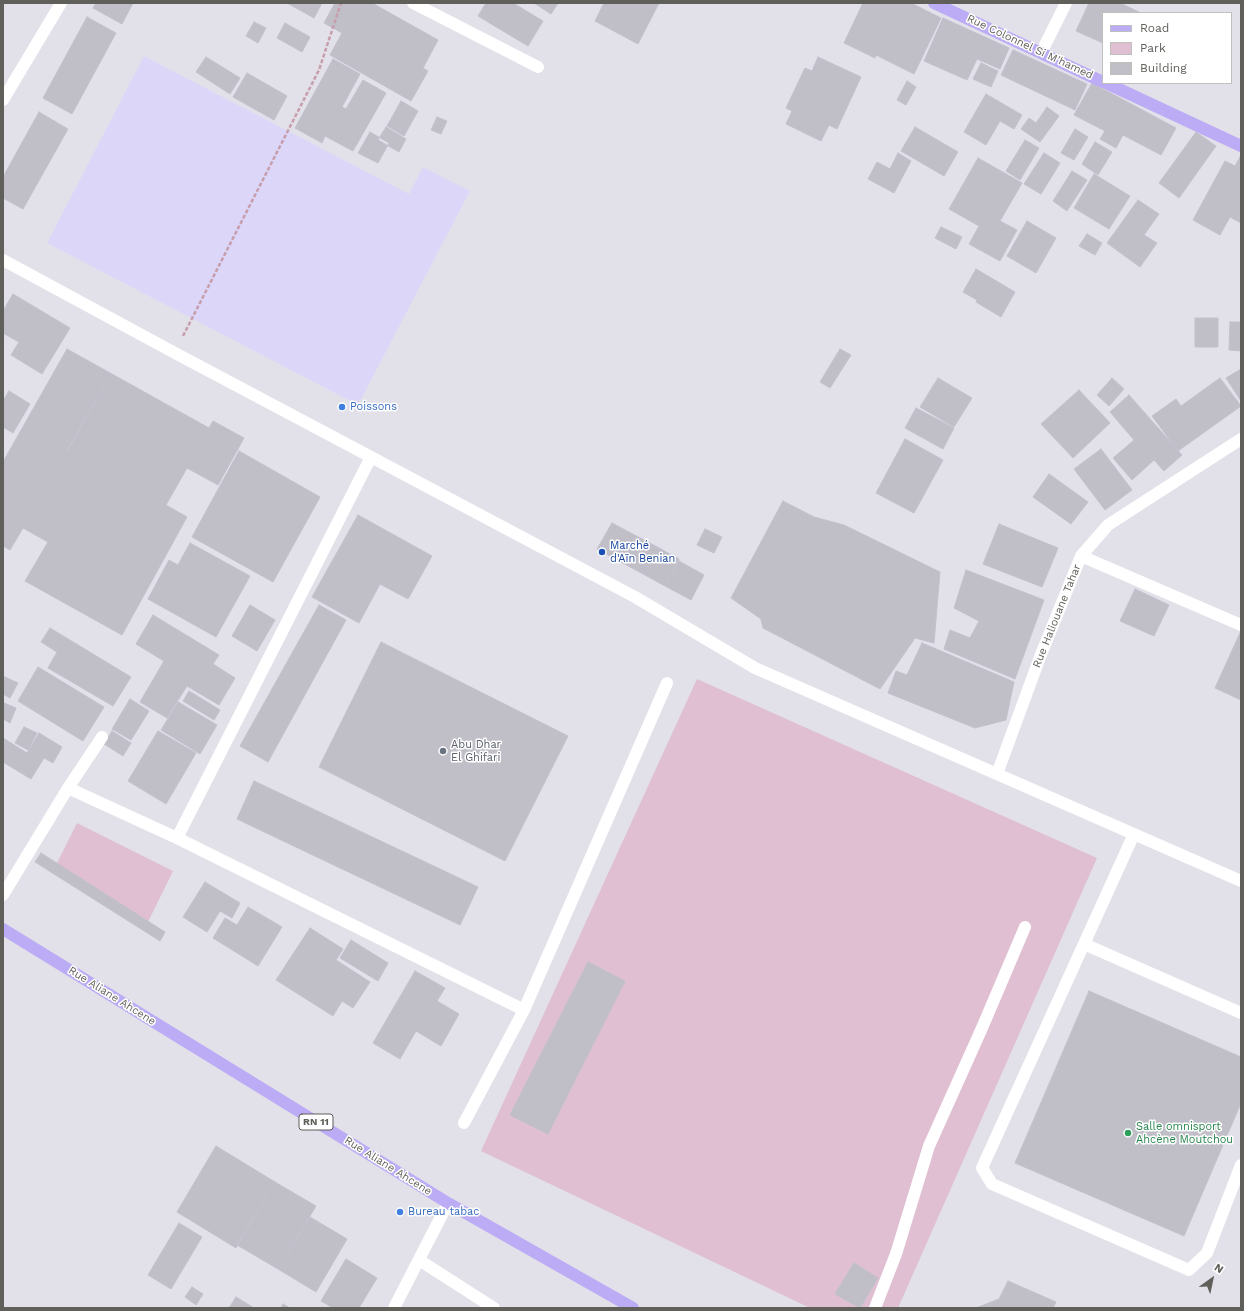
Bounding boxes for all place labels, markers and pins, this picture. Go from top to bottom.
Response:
place label: Poissons [350,400,397,414]
marker: Poissons [337,402,347,412]
place label: Marché d'Aïn Benian [610,539,675,565]
marker: Marché d'Aïn Benian [597,547,607,557]
place label: Abu Dhar El Ghifari [451,738,501,764]
marker: Abu Dhar El Ghifari [438,746,448,756]
place label: Salle omnisport Ahcène Moutchou [1136,1120,1233,1146]
marker: Salle omnisport Ahcène Moutchou [1123,1128,1133,1138]
place label: Bureau tabac [408,1205,480,1219]
marker: Bureau tabac [395,1207,405,1217]

